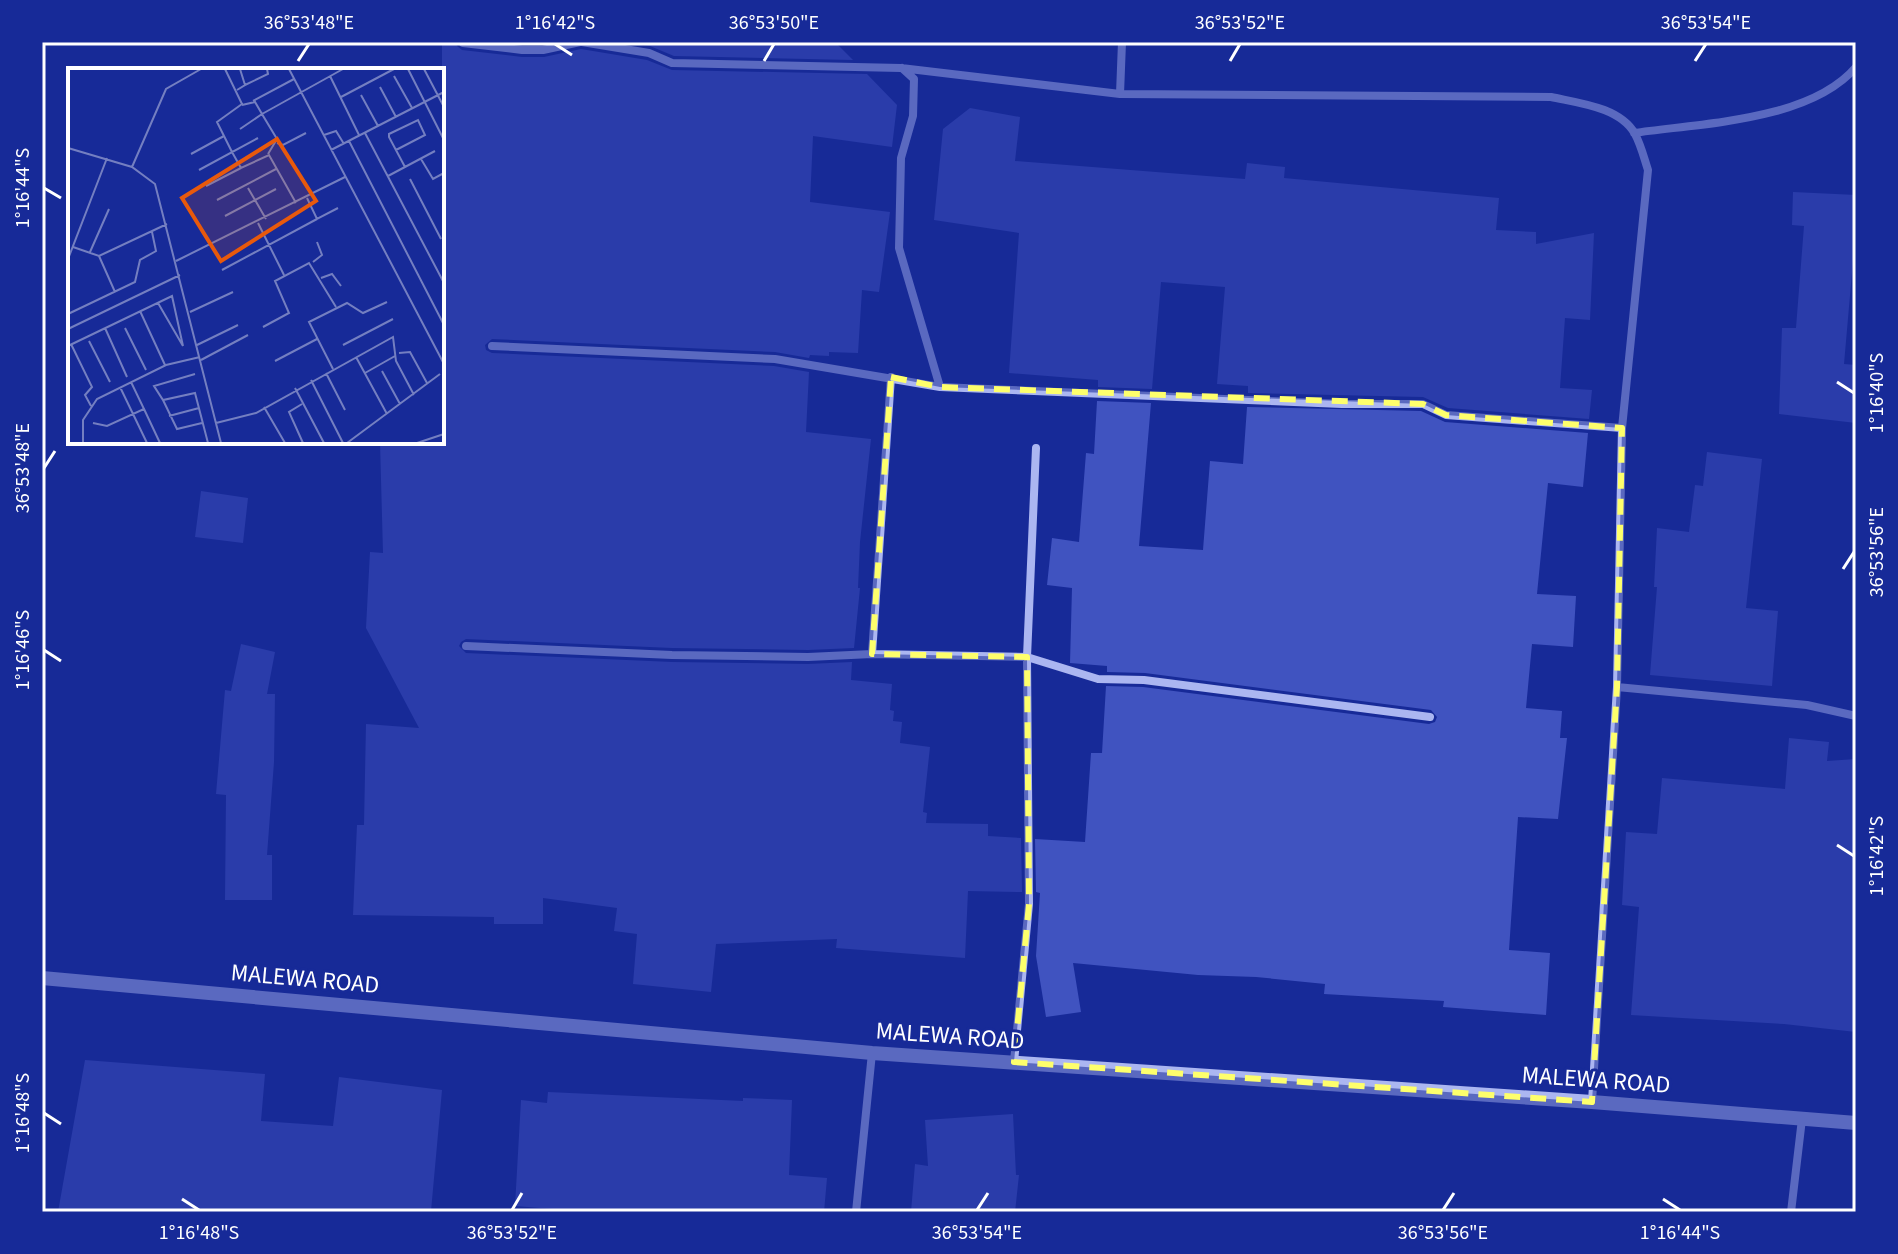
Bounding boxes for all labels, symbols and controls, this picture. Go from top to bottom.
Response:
text: 36°53'48"E [264,9,354,37]
text: 1°16'42"S [515,9,595,37]
text: 36°53'50"E [729,9,819,37]
text: 36°53'52"E [1195,9,1285,37]
text: 36°53'54"E [1661,9,1751,37]
inset map [68,68,444,444]
text: 1°16'44"S [9,148,37,228]
text: 1°16'40"S [1863,353,1891,433]
text: 36°53'48"E [9,423,37,513]
text: 36°53'56"E [1863,507,1891,597]
text: 1°16'46"S [9,610,37,690]
text: 1°16'42"S [1863,816,1891,896]
street label: MALEWA ROAD [229,955,381,1003]
street label: MALEWA ROAD [875,1013,1025,1059]
street label: MALEWA ROAD [1521,1057,1671,1103]
text: 1°16'48"S [9,1073,37,1153]
text: 1°16'48"S [159,1219,239,1247]
text: 36°53'52"E [467,1219,557,1247]
text: 36°53'54"E [932,1219,1022,1247]
text: 36°53'56"E [1398,1219,1488,1247]
text: 1°16'44"S [1640,1219,1720,1247]

